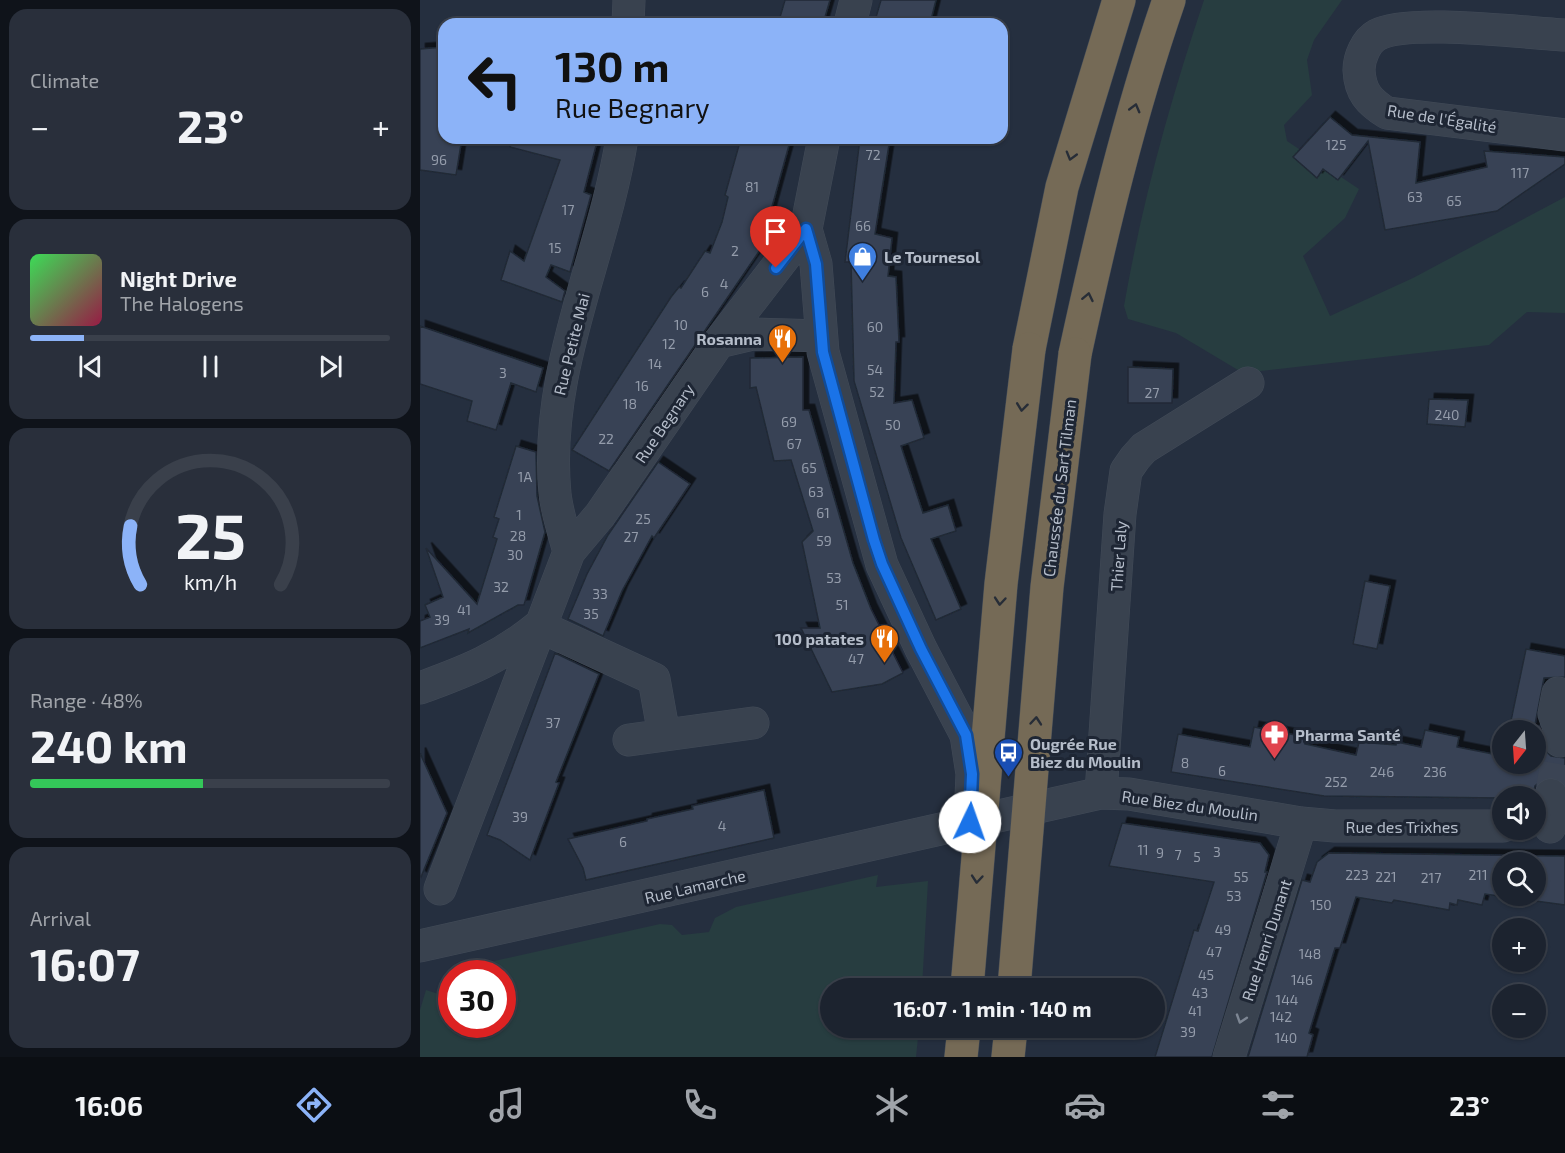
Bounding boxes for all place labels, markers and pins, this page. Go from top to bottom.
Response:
pin [750,206,801,268]
shop icon: Le Tournesol [847,240,879,282]
place label: Le Tournesol [884,247,981,266]
restaurant icon: Rosanna [767,322,799,364]
place label: Rosanna [696,329,762,348]
restaurant icon: 100 patates [869,622,901,664]
place label: 100 patates [775,629,864,648]
pharmacy icon: Pharma Santé [1258,718,1290,760]
place label: Pharma Santé [1295,725,1401,744]
place label: Ougrée Rue Biez du Moulin [1030,734,1141,771]
bus stop icon: Ougrée Rue Biez du Moulin [993,736,1025,778]

